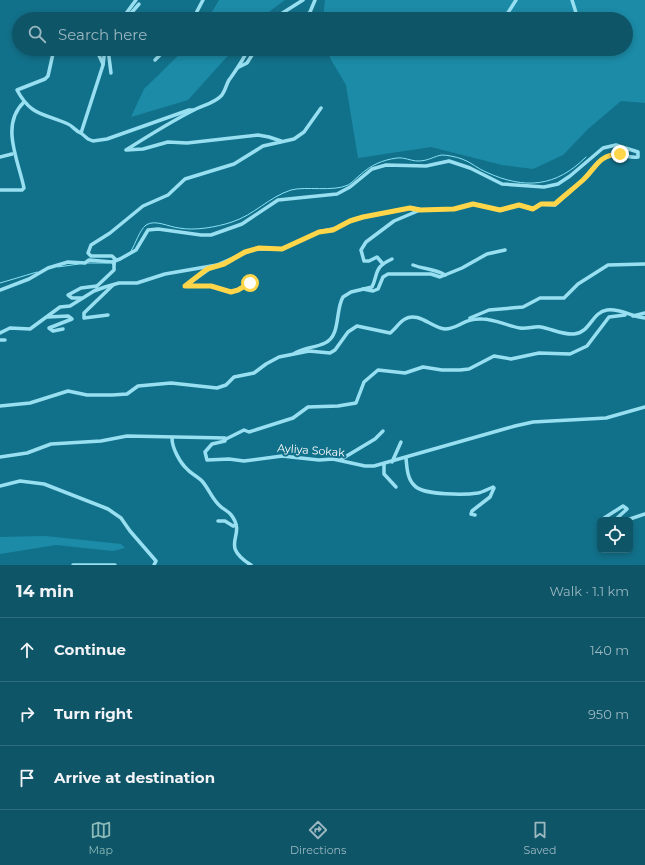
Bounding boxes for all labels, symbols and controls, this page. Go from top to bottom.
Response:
search box [12,12,633,56]
icon: search [26,23,48,45]
text: Search here [58,25,147,44]
route end [611,145,629,163]
route start [241,274,259,292]
street label: Ayliya Sokak [277,441,346,459]
map controls [597,517,633,553]
button: locate [597,517,633,553]
text: 14 min [16,581,74,601]
text: Walk · 1.1 km [549,583,629,599]
icon: ahead [16,639,38,661]
text: Continue [54,640,126,659]
text: 140 m [590,642,629,658]
icon: right [16,703,38,725]
text: Turn right [54,704,133,723]
text: 950 m [588,706,629,722]
icon: arrive [16,767,38,789]
text: Arrive at destination [54,768,215,787]
tab: Map [89,819,113,857]
tab: Directions [290,819,346,857]
tab: Saved [523,819,556,857]

